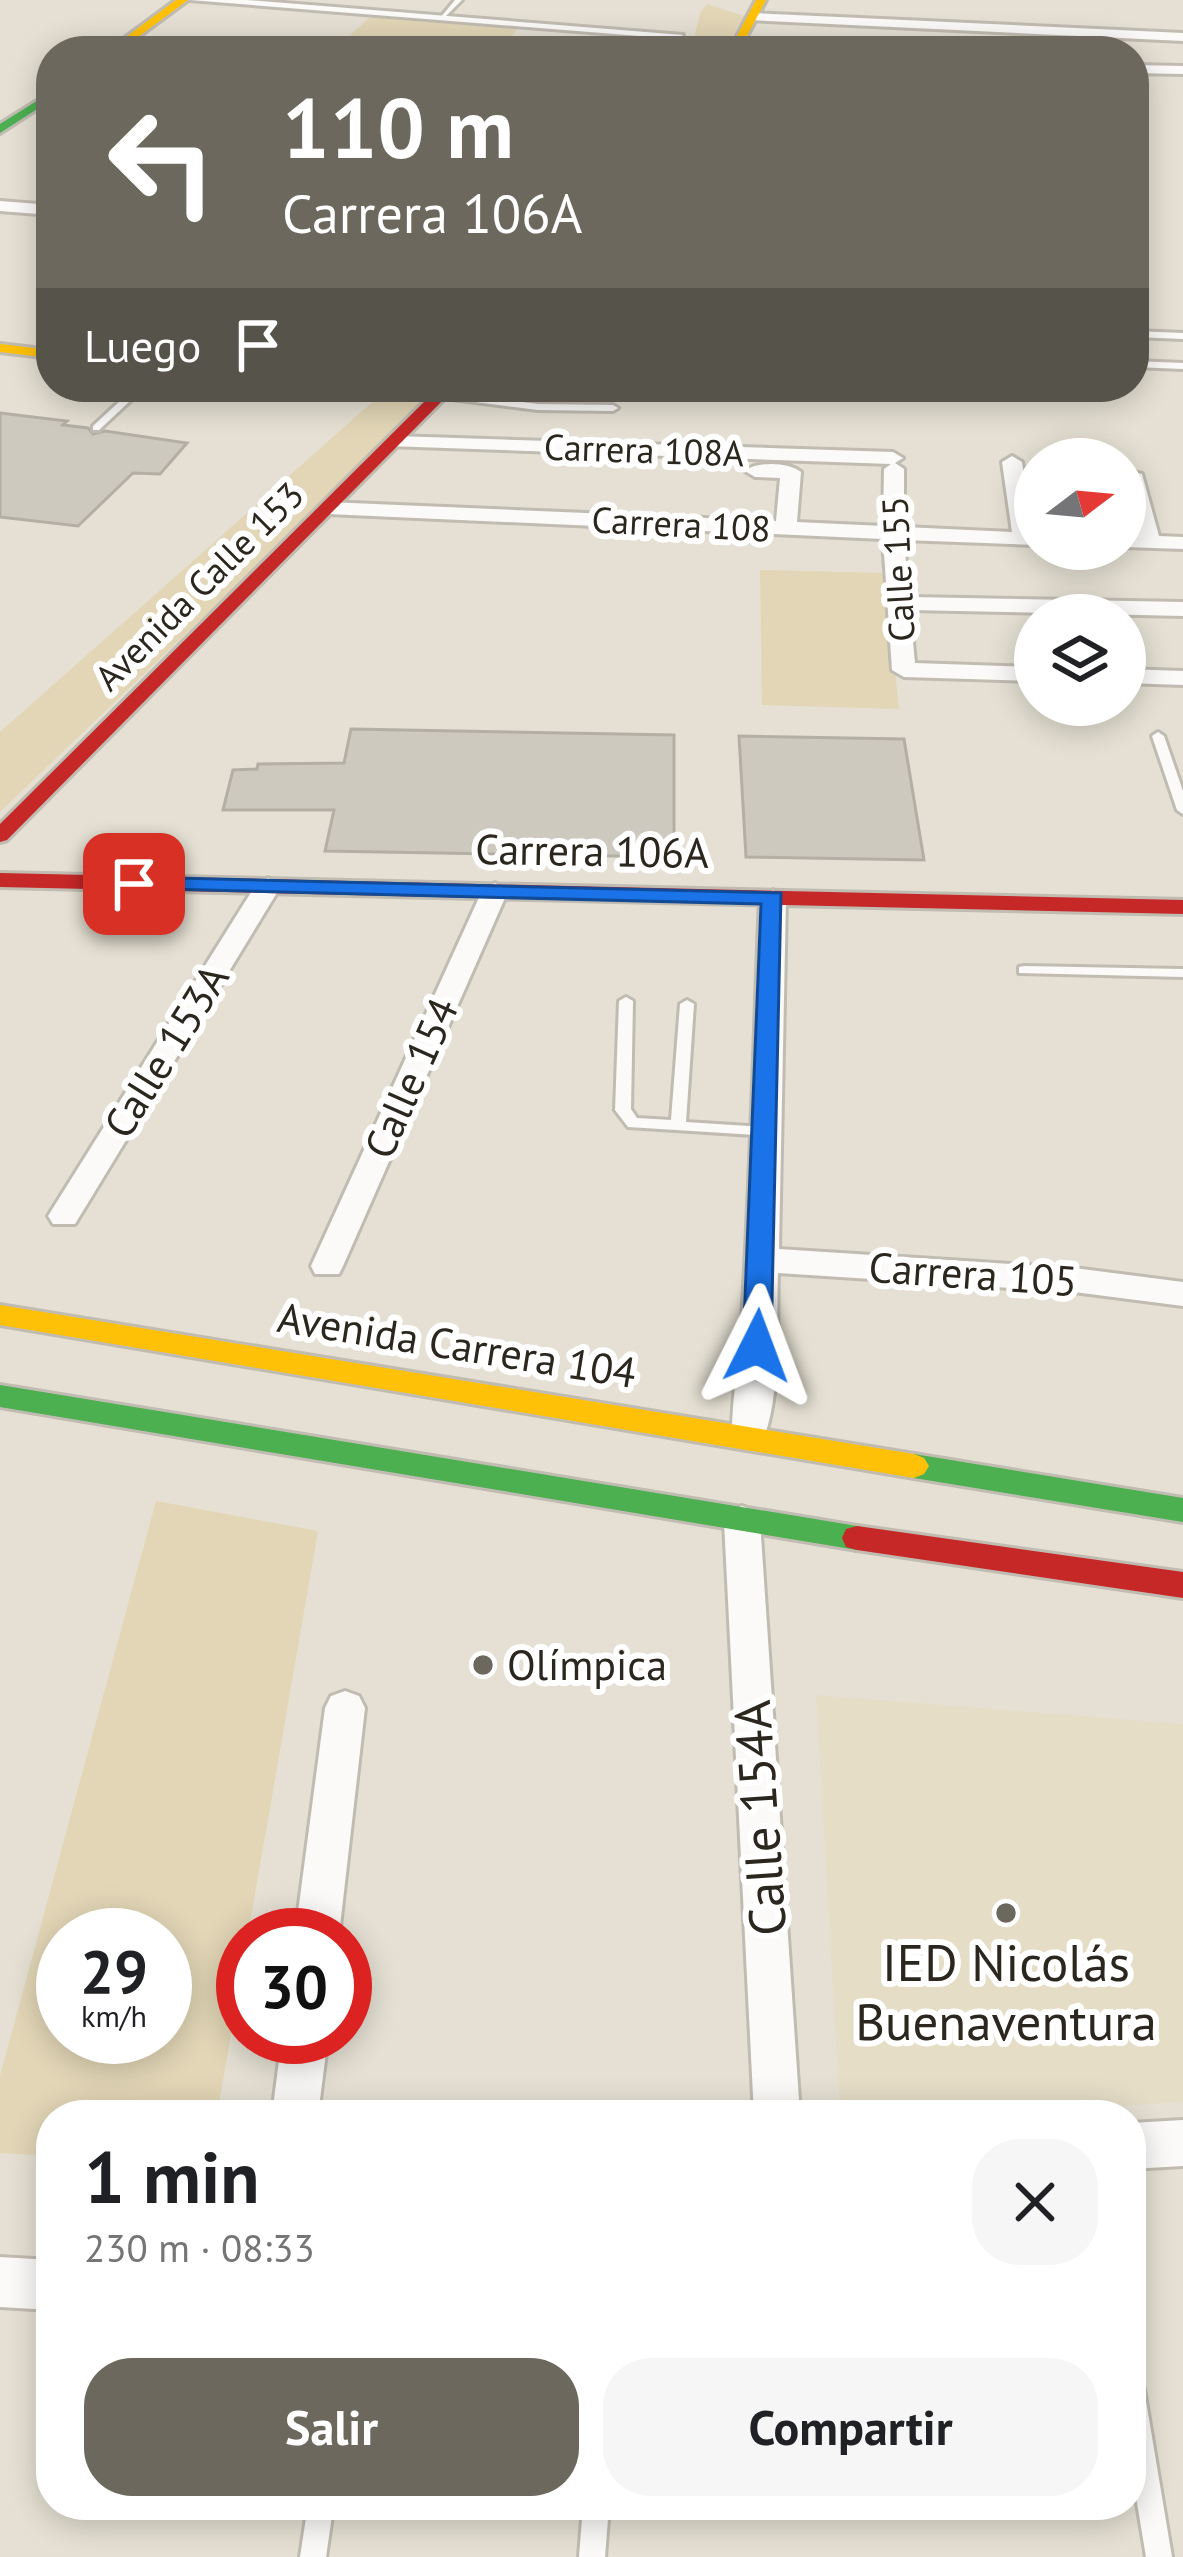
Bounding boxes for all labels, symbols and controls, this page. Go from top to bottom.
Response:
text: 110 m [282,72,514,181]
icon: left [84,84,240,240]
text: Carrera 106A [282,178,582,248]
icon: arrive [225,312,291,378]
text: Luego [84,316,201,374]
street label: Carrera 108A [543,423,745,476]
north arrow [1014,438,1146,570]
map controls [1014,438,1146,726]
street label: Avenida Calle 153 [84,471,313,700]
street label: Carrera 108 [590,495,772,552]
street label: Calle 155 [870,495,925,643]
button: layers [1014,594,1146,726]
street label: Carrera 106A [475,821,710,880]
pin [83,833,185,935]
icon: arrive [101,851,167,917]
street label: Calle 153A [91,953,241,1148]
street label: Calle 154 [351,989,470,1167]
street label: Carrera 105 [867,1239,1079,1308]
position arrow [694,1283,820,1409]
street label: Avenida Carrera 104 [274,1289,640,1400]
place label: Olímpica [507,1637,667,1692]
marker: Olímpica [470,1652,496,1678]
street label: Calle 154A [718,1698,800,1938]
marker: IED Nicolás Buenaventura [993,1900,1019,1926]
speed limit sign: 30 [216,1908,372,2064]
place label: IED Nicolás Buenaventura [855,1929,1157,2054]
text: 29 [80,1932,148,2010]
text: km/h [81,1996,147,2035]
text: 1 min [84,2130,260,2223]
button: close [972,2139,1098,2265]
text: 230 m · 08:33 [84,2222,315,2273]
button: Salir [84,2358,579,2496]
button: Compartir [603,2358,1098,2496]

